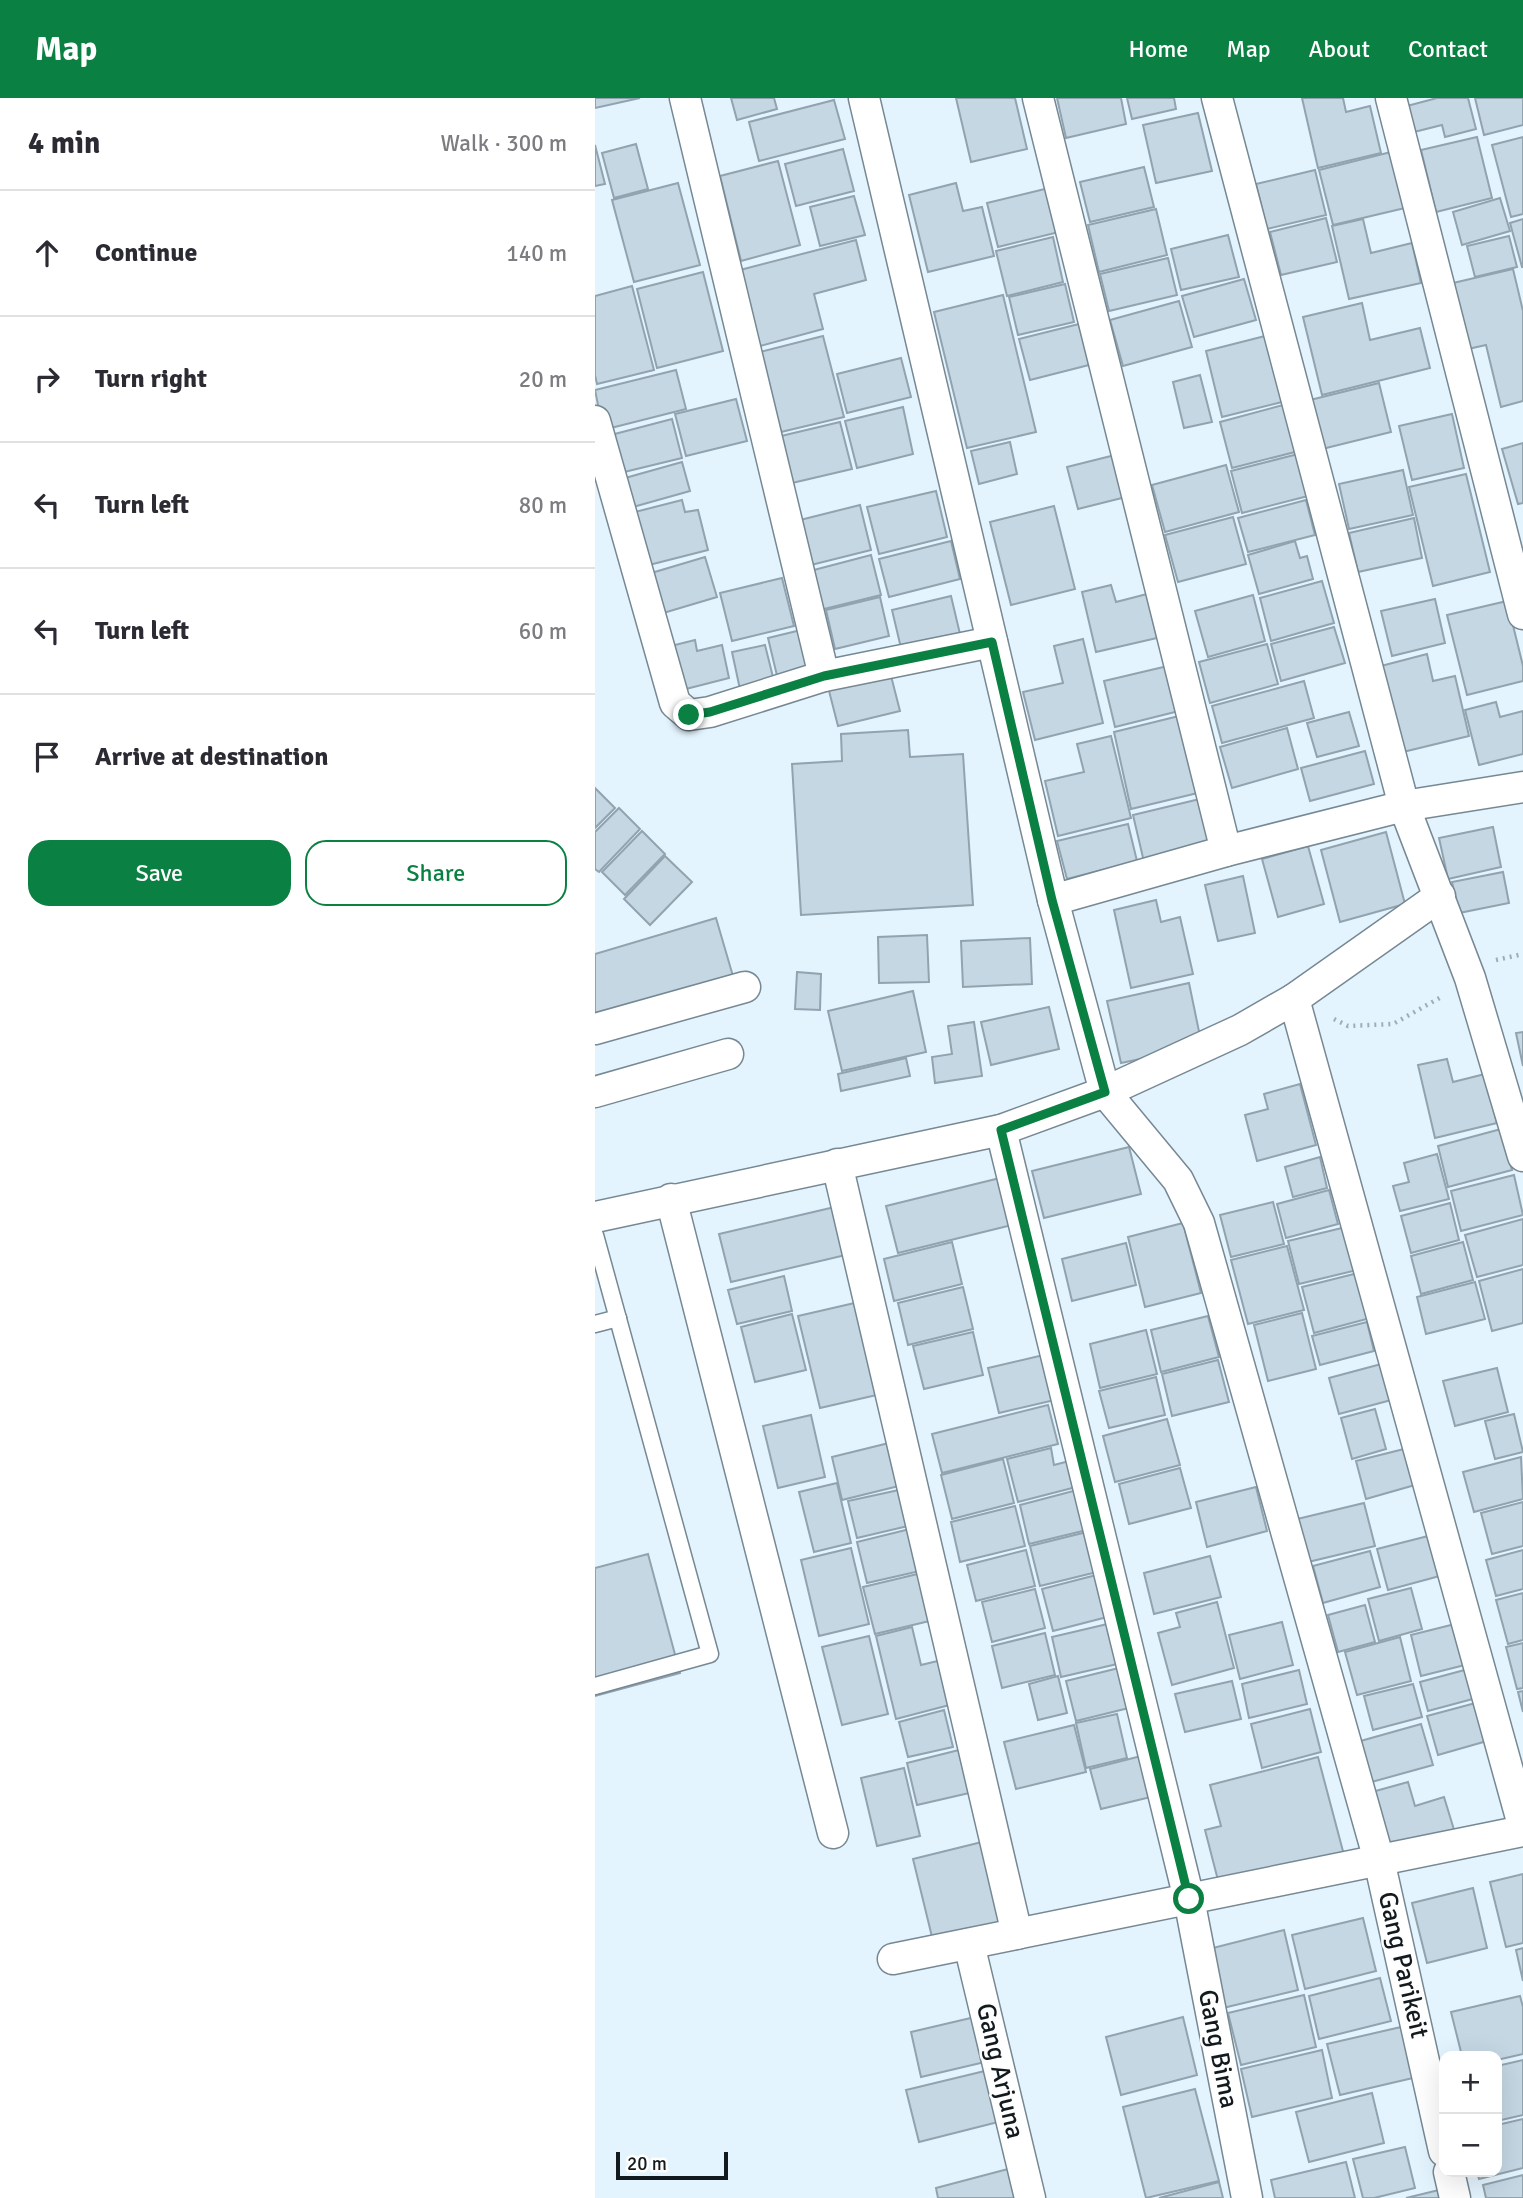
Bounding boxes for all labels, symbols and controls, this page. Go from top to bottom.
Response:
text: Map [35,29,97,70]
text: Home [1128,34,1188,64]
text: Map [1226,34,1271,64]
text: About [1309,34,1370,64]
text: Contact [1408,34,1488,64]
text: 4 min [28,125,100,162]
text: Walk · 300 m [441,129,567,158]
icon: ahead [28,234,66,272]
text: Continue [95,237,197,269]
text: 140 m [506,239,567,268]
icon: right [28,360,66,398]
text: Turn right [95,363,207,395]
text: 20 m [519,365,567,394]
icon: left [28,486,66,524]
text: Turn left [95,489,189,521]
text: 80 m [519,491,567,520]
icon: left [28,612,66,650]
text: Turn left [95,615,189,647]
text: 60 m [519,617,567,646]
route end [673,699,704,730]
icon: arrive [28,738,66,776]
text: Arrive at destination [95,741,328,773]
button: Save [28,840,291,906]
button: Share [305,840,567,906]
route start [1173,1883,1204,1914]
street label: Gang Parikeit [1371,1889,1435,2041]
street label: Gang Bima [1191,1987,1245,2111]
street label: Gang Arjuna [969,2000,1031,2142]
map controls [1439,2051,1502,2177]
button: + [1439,2051,1502,2114]
button: − [1439,2114,1502,2177]
scale bar [616,2149,728,2181]
text: 20 m [627,2152,667,2176]

